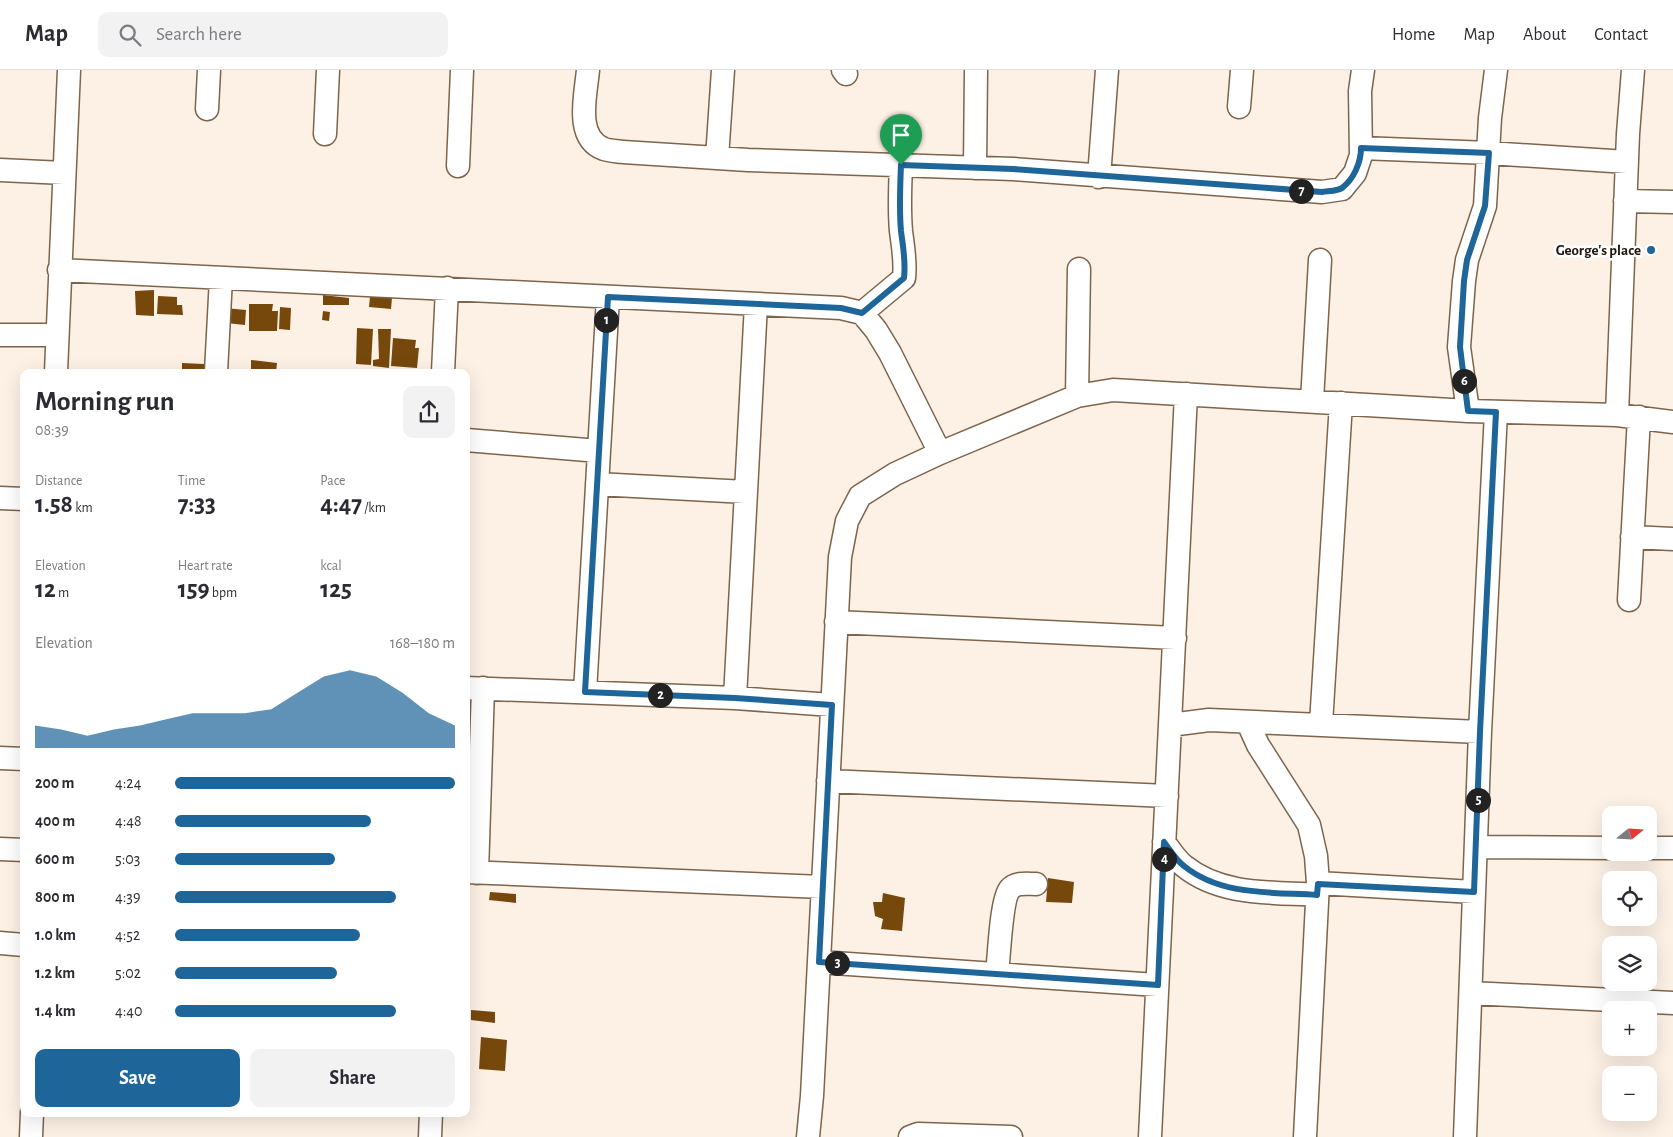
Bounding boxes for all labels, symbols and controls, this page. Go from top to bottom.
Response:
search box [98,12,448,57]
icon: search [116,21,144,49]
text: Map [25,22,68,46]
text: Search here [156,25,242,44]
text: Home [1392,26,1435,44]
text: Map [1463,26,1495,44]
text: About [1523,26,1566,44]
text: Contact [1594,26,1648,44]
pin [880,114,922,165]
icon: arrive [887,121,915,149]
pin: 7 [1288,178,1314,204]
text: 7 [1298,184,1305,198]
place label: George's place [1556,243,1641,258]
marker: George's place [1645,244,1657,256]
pin: 1 [594,308,618,332]
text: 1 [604,313,609,327]
pin: 6 [1452,368,1476,394]
text: 6 [1461,374,1468,388]
button: share [403,386,455,438]
text: Morning run [35,388,175,416]
text: 08:39 [35,422,69,438]
text: Distance [35,474,82,488]
text: Time [178,474,206,488]
text: Pace [320,474,346,488]
text: 1.58 [35,492,73,517]
text: 7:33 [178,492,216,517]
text: 4:47 [320,492,362,517]
text: km [73,501,93,515]
text: /km [362,501,386,515]
text: Elevation [35,559,86,573]
text: Heart rate [178,559,233,573]
text: kcal [320,559,342,573]
text: 12 [35,577,56,602]
text: 159 [178,577,210,602]
text: 125 [320,577,352,602]
text: m [56,586,69,600]
text: bpm [210,586,237,600]
text: Elevation [35,635,93,651]
text: 168–180 m [390,635,455,651]
pin: 2 [648,682,672,708]
text: 2 [657,688,664,702]
text: 200 m [35,775,75,791]
text: 4:24 [115,775,141,791]
pin: 5 [1466,788,1490,812]
text: 5 [1475,793,1482,807]
north arrow [1602,806,1658,861]
map controls [1602,806,1657,1121]
text: 400 m [35,813,75,829]
text: 4:48 [115,813,142,829]
pin: 4 [1152,846,1176,872]
text: 600 m [35,851,75,867]
text: 5:03 [115,851,140,867]
text: 4 [1161,852,1168,866]
button: locate [1602,871,1657,926]
text: 800 m [35,889,75,905]
text: 4:39 [115,889,140,905]
text: 1.0 km [35,927,76,943]
text: 4:52 [115,927,140,943]
button: layers [1602,936,1657,991]
pin: 3 [824,950,850,976]
text: 3 [834,956,841,970]
text: 1.2 km [35,965,75,981]
text: 5:02 [115,965,141,981]
button: + [1602,1001,1657,1056]
text: 1.4 km [35,1003,76,1019]
text: 4:40 [115,1003,143,1019]
button: Save [35,1049,240,1107]
button: Share [250,1049,455,1107]
button: − [1602,1066,1657,1121]

